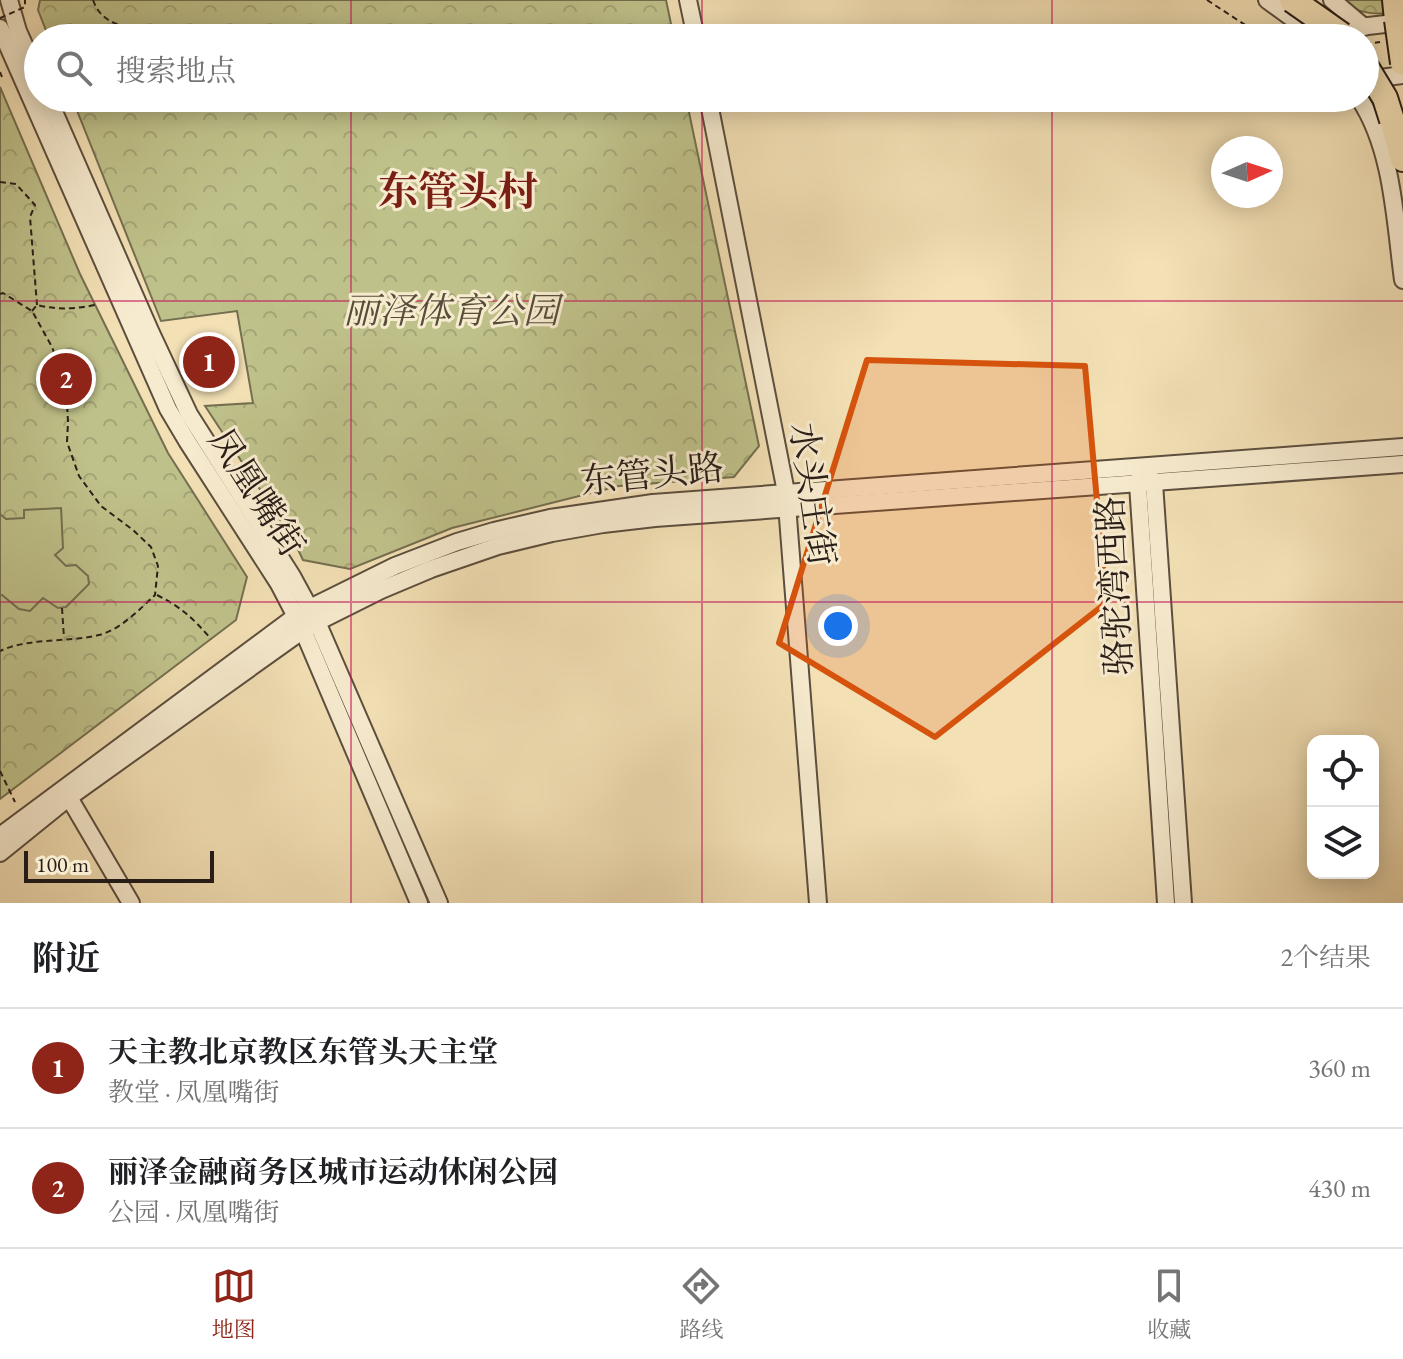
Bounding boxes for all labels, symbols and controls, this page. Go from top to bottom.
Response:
search box [24,24,1379,112]
icon: search [52,46,96,90]
text: 搜索地点 [116,51,236,90]
north arrow [1211,136,1283,208]
district label: 东管头村 [378,165,538,217]
park label: 丽泽体育公园 [343,287,564,334]
pin: 1 [183,332,235,392]
pin: 2 [40,349,92,409]
street label: 凤凰嘴街 [198,419,316,565]
street label: 水头庄街 [780,419,846,569]
street label: 东管头路 [578,443,726,505]
street label: 骆驼湾西路 [1086,495,1142,677]
your location [818,606,858,646]
map controls [1307,735,1379,879]
button: locate [1307,735,1379,807]
button: layers [1307,807,1379,879]
scale bar [24,847,214,883]
text: 100 m [36,850,89,879]
text: 附近 [32,936,100,980]
text: 2个结果 [1281,940,1371,974]
text: 天主教北京教区东管头天主堂 [108,1032,498,1071]
text: 1 [51,1051,65,1085]
text: 360 m [1308,1051,1371,1085]
text: 教堂 · 凤凰嘴街 [108,1075,280,1109]
text: 丽泽金融商务区城市运动休闲公园 [108,1152,558,1191]
text: 2 [51,1171,65,1205]
text: 430 m [1308,1171,1371,1205]
text: 公园 · 凤凰嘴街 [108,1195,280,1229]
tab: 地图 [212,1264,256,1344]
tab: 路线 [679,1264,723,1344]
tab: 收藏 [1147,1264,1191,1344]

